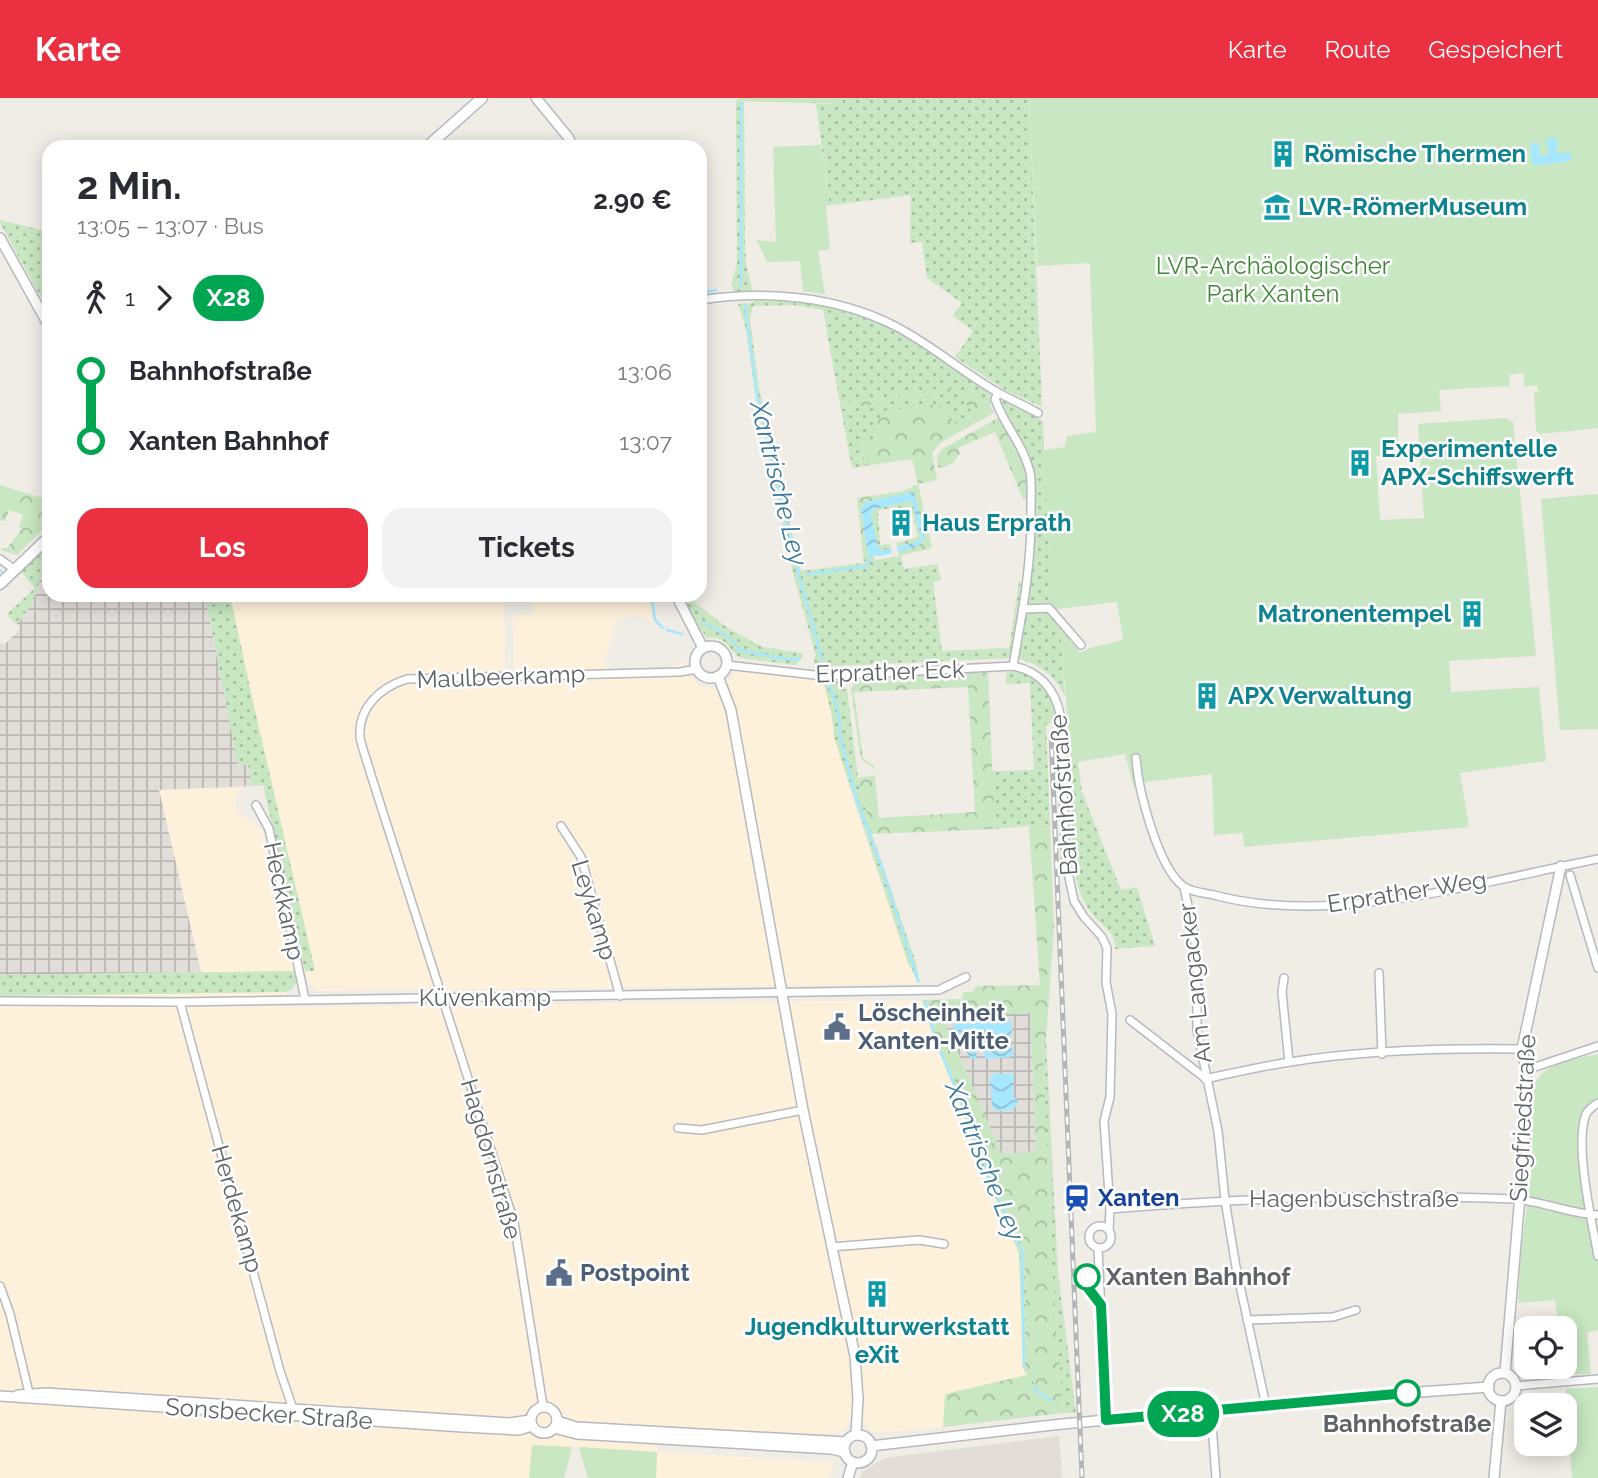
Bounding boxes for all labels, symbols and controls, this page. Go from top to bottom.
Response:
text: Karte [35,30,121,69]
text: Karte [1228,35,1287,64]
text: Route [1325,35,1390,64]
text: Gespeichert [1428,35,1563,64]
building icon: Römische Thermen [1268,139,1298,169]
place label: Römische Thermen [1304,139,1526,168]
text: 2 Min. [77,163,182,208]
text: 2.90 € [593,185,672,215]
museum icon: LVR-RömerMuseum [1262,192,1292,222]
place label: LVR-RömerMuseum [1298,192,1527,221]
text: 13:05 – 13:07 · Bus [77,212,264,239]
park label: LVR-Archäologischer Park Xanten [1156,251,1391,308]
icon: walk [77,279,115,317]
icon: forward [145,279,183,317]
text: X28 [207,283,250,312]
text: 1 [125,284,135,311]
text: Bahnhofstraße [129,356,312,386]
text: 13:06 [618,358,672,385]
water label: Xantrische Ley [744,396,814,570]
text: Xanten Bahnhof [129,426,328,456]
text: 13:07 [619,428,672,455]
place label: Experimentelle APX-Schiffswerft [1381,434,1574,491]
building icon: Experimentelle APX-Schiffswerft [1345,448,1375,478]
button: Los [77,508,368,588]
button: Tickets [382,508,672,588]
building icon: Haus Erprath [886,508,916,538]
place label: Haus Erprath [922,508,1071,537]
place label: Matronentempel [1258,599,1451,628]
building icon: Matronentempel [1457,599,1487,629]
street label: Erprather Eck [815,654,965,689]
street label: Maulbeerkamp [416,659,586,694]
building icon: APX Verwaltung [1192,681,1222,711]
place label: APX Verwaltung [1228,681,1412,710]
street label: Bahnhofstraße [1043,714,1084,877]
street label: Heckkamp [258,839,311,963]
street label: Leykamp [566,856,623,963]
street label: Erprather Weg [1325,865,1489,918]
street label: Am Langacker [1172,901,1217,1065]
street label: Küvenkamp [419,983,551,1012]
place label: Löscheinheit Xanten-Mitte [857,998,1009,1055]
public building icon: Löscheinheit Xanten-Mitte [822,1012,852,1042]
street label: Siegfriedstraße [1504,1033,1541,1202]
street label: Hagdornstraße [455,1075,528,1242]
water label: Xantrische Ley [939,1075,1031,1246]
street label: Herdekamp [205,1142,270,1276]
station icon: Xanten [1062,1183,1092,1213]
place label: Xanten [1097,1183,1179,1212]
street label: Hagenbuschstraße [1249,1184,1459,1213]
public building icon: Postpoint [544,1258,574,1288]
place label: Postpoint [580,1258,690,1287]
place label: Xanten Bahnhof [1105,1262,1291,1291]
marker: Xanten Bahnhof [1074,1264,1100,1290]
building icon: Jugendkulturwerkstatt eXit [862,1279,892,1309]
place label: Jugendkulturwerkstatt eXit [745,1312,1009,1369]
map controls [1514,1316,1577,1456]
button: locate [1514,1316,1577,1379]
marker: Bahnhofstraße [1394,1380,1420,1406]
line badge: X28 [1143,1391,1223,1437]
street label: Sonsbecker Straße [164,1392,374,1435]
button: layers [1514,1393,1577,1456]
text: X28 [1161,1399,1205,1428]
place label: Bahnhofstraße [1323,1409,1491,1438]

